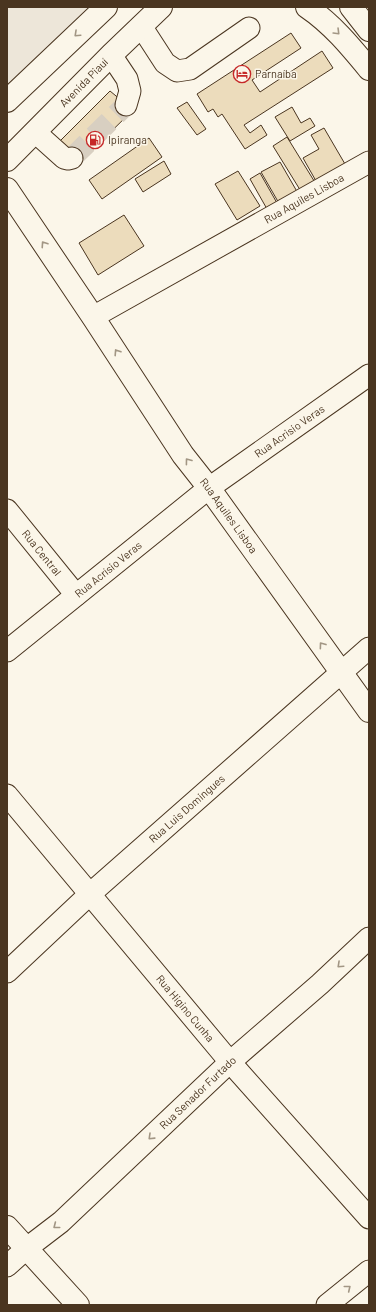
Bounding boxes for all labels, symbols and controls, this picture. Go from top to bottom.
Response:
one-way arrow [332,27,340,35]
one-way arrow [75,29,82,36]
street label: Avenida Piauí [57,55,111,109]
hotel icon: Parnaíba [232,64,252,84]
place label: Parnaíba [255,67,297,80]
fuel station icon: Ipiranga [85,130,105,150]
place label: Ipiranga [108,133,147,146]
street label: Rua Aquiles Lisboa [262,171,346,226]
one-way arrow [42,242,49,249]
one-way arrow [114,350,121,357]
street label: Rua Acrisio Veras [252,402,327,460]
one-way arrow [186,458,193,465]
street label: Rua Aquiles Lisboa [198,475,261,555]
street label: Rua Central [20,527,64,578]
street label: Rua Acrísio Veras [72,538,144,600]
one-way arrow [320,643,327,650]
street label: Rua Luis Domingues [146,771,227,845]
one-way arrow [338,960,345,967]
street label: Rua Higino Cunha [154,972,217,1044]
street label: Rua Senador Furtado [156,1053,238,1131]
one-way arrow [148,1132,156,1140]
one-way arrow [54,1221,61,1228]
one-way arrow [343,1286,351,1293]

